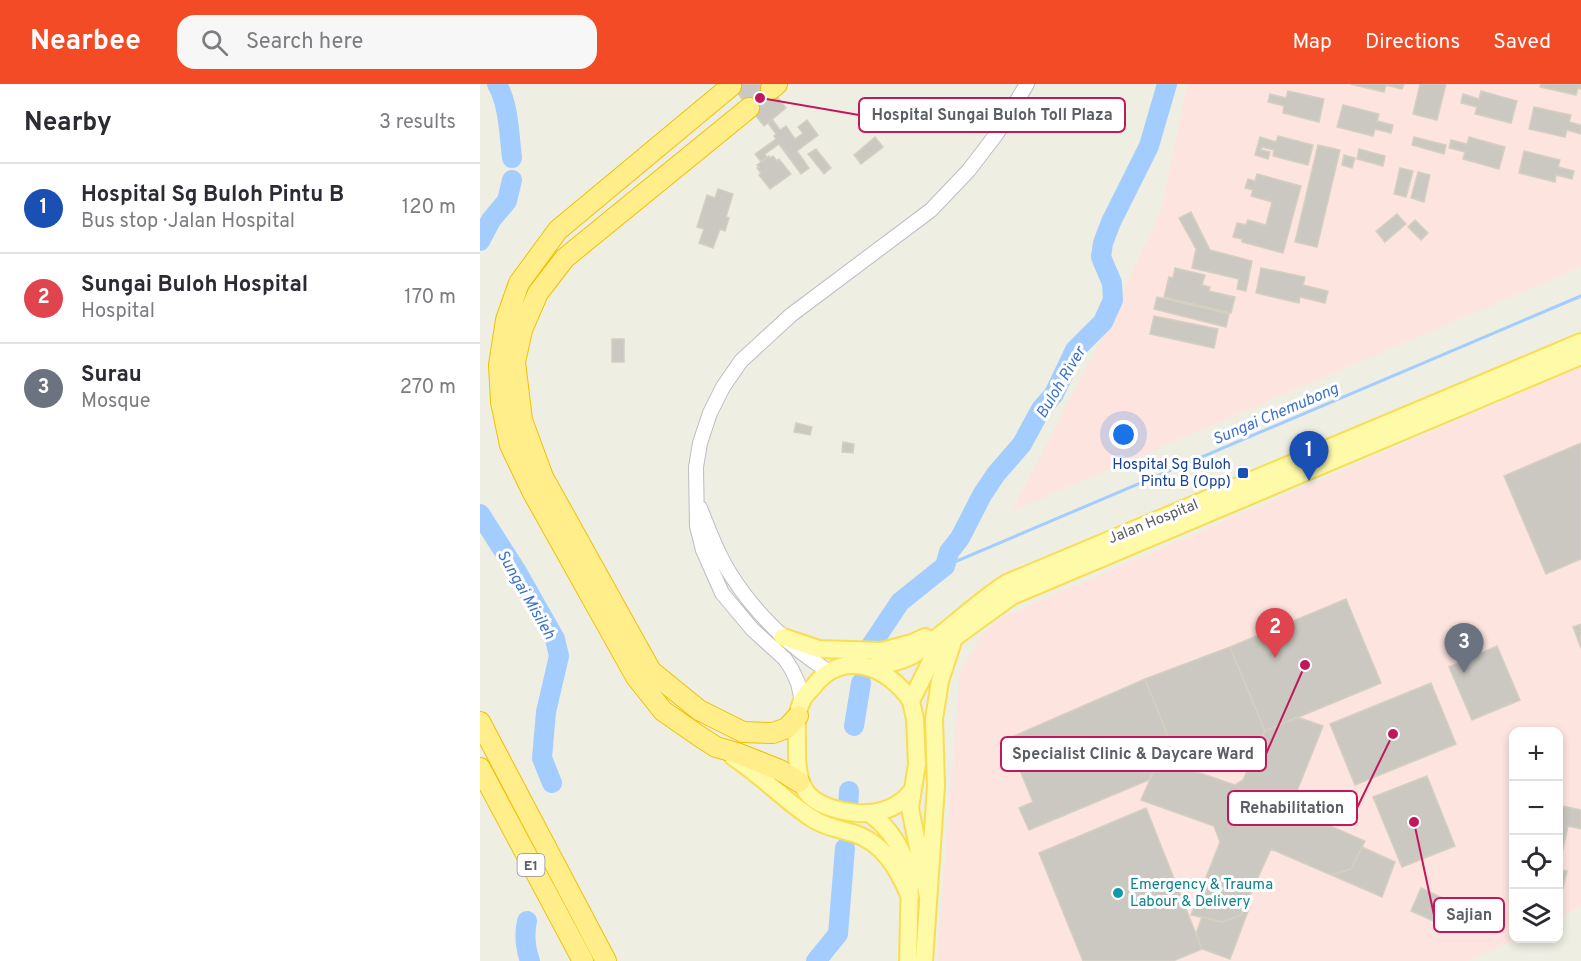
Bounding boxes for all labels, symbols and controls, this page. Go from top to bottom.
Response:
search box [177,15,597,69]
text: Nearbee [30,24,141,60]
icon: search [198,26,231,59]
text: Search here [246,29,363,56]
text: Map [1292,29,1332,56]
text: Directions [1365,29,1460,56]
text: Saved [1493,29,1551,56]
callout: Hospital Sungai Buloh Toll Plaza [859,98,1125,132]
text: Hospital Sungai Buloh Toll Plaza [871,106,1113,126]
text: Nearby [24,107,112,140]
text: 3 results [379,110,456,136]
text: Hospital Sg Buloh Pintu B [81,182,344,209]
text: 1 [40,195,48,221]
text: 120 m [402,195,456,221]
text: Bus stop · Jalan Hospital [81,209,295,235]
text: Sungai Buloh Hospital [81,272,308,299]
text: 2 [37,285,50,311]
text: 170 m [404,285,456,311]
text: Hospital [81,299,155,325]
water label: Buloh River [1033,342,1092,422]
text: Surau [81,362,142,389]
text: 3 [38,375,50,401]
text: 270 m [400,375,456,401]
water label: Sungai Chemubong [1210,379,1342,450]
text: Mosque [81,389,150,415]
your location [1109,420,1138,449]
pin: 1 [1290,432,1328,481]
place label: Hospital Sg Buloh Pintu B (Opp) [1112,456,1231,492]
marker: Hospital Sg Buloh Pintu B (Opp) [1236,466,1250,480]
street label: Jalan Hospital [1106,496,1201,549]
water label: Sungai Misileh [492,547,559,643]
pin: 2 [1256,608,1294,658]
pin: 3 [1444,624,1484,673]
map controls [1509,727,1563,943]
button: + [1509,727,1563,781]
callout: Specialist Clinic & Daycare Ward [1001,737,1266,771]
text: Specialist Clinic & Daycare Ward [1012,745,1254,765]
button: − [1509,781,1563,835]
callout: Rehabilitation [1228,791,1357,825]
text: Rehabilitation [1240,799,1344,819]
button: locate [1509,835,1563,889]
road number: E1 [518,854,544,876]
place label: Emergency & Trauma Labour & Delivery [1130,876,1273,912]
marker: Emergency & Trauma Labour & Delivery [1111,886,1125,900]
button: layers [1509,889,1563,943]
callout: Sajian [1434,898,1504,932]
text: Sajian [1446,906,1492,926]

